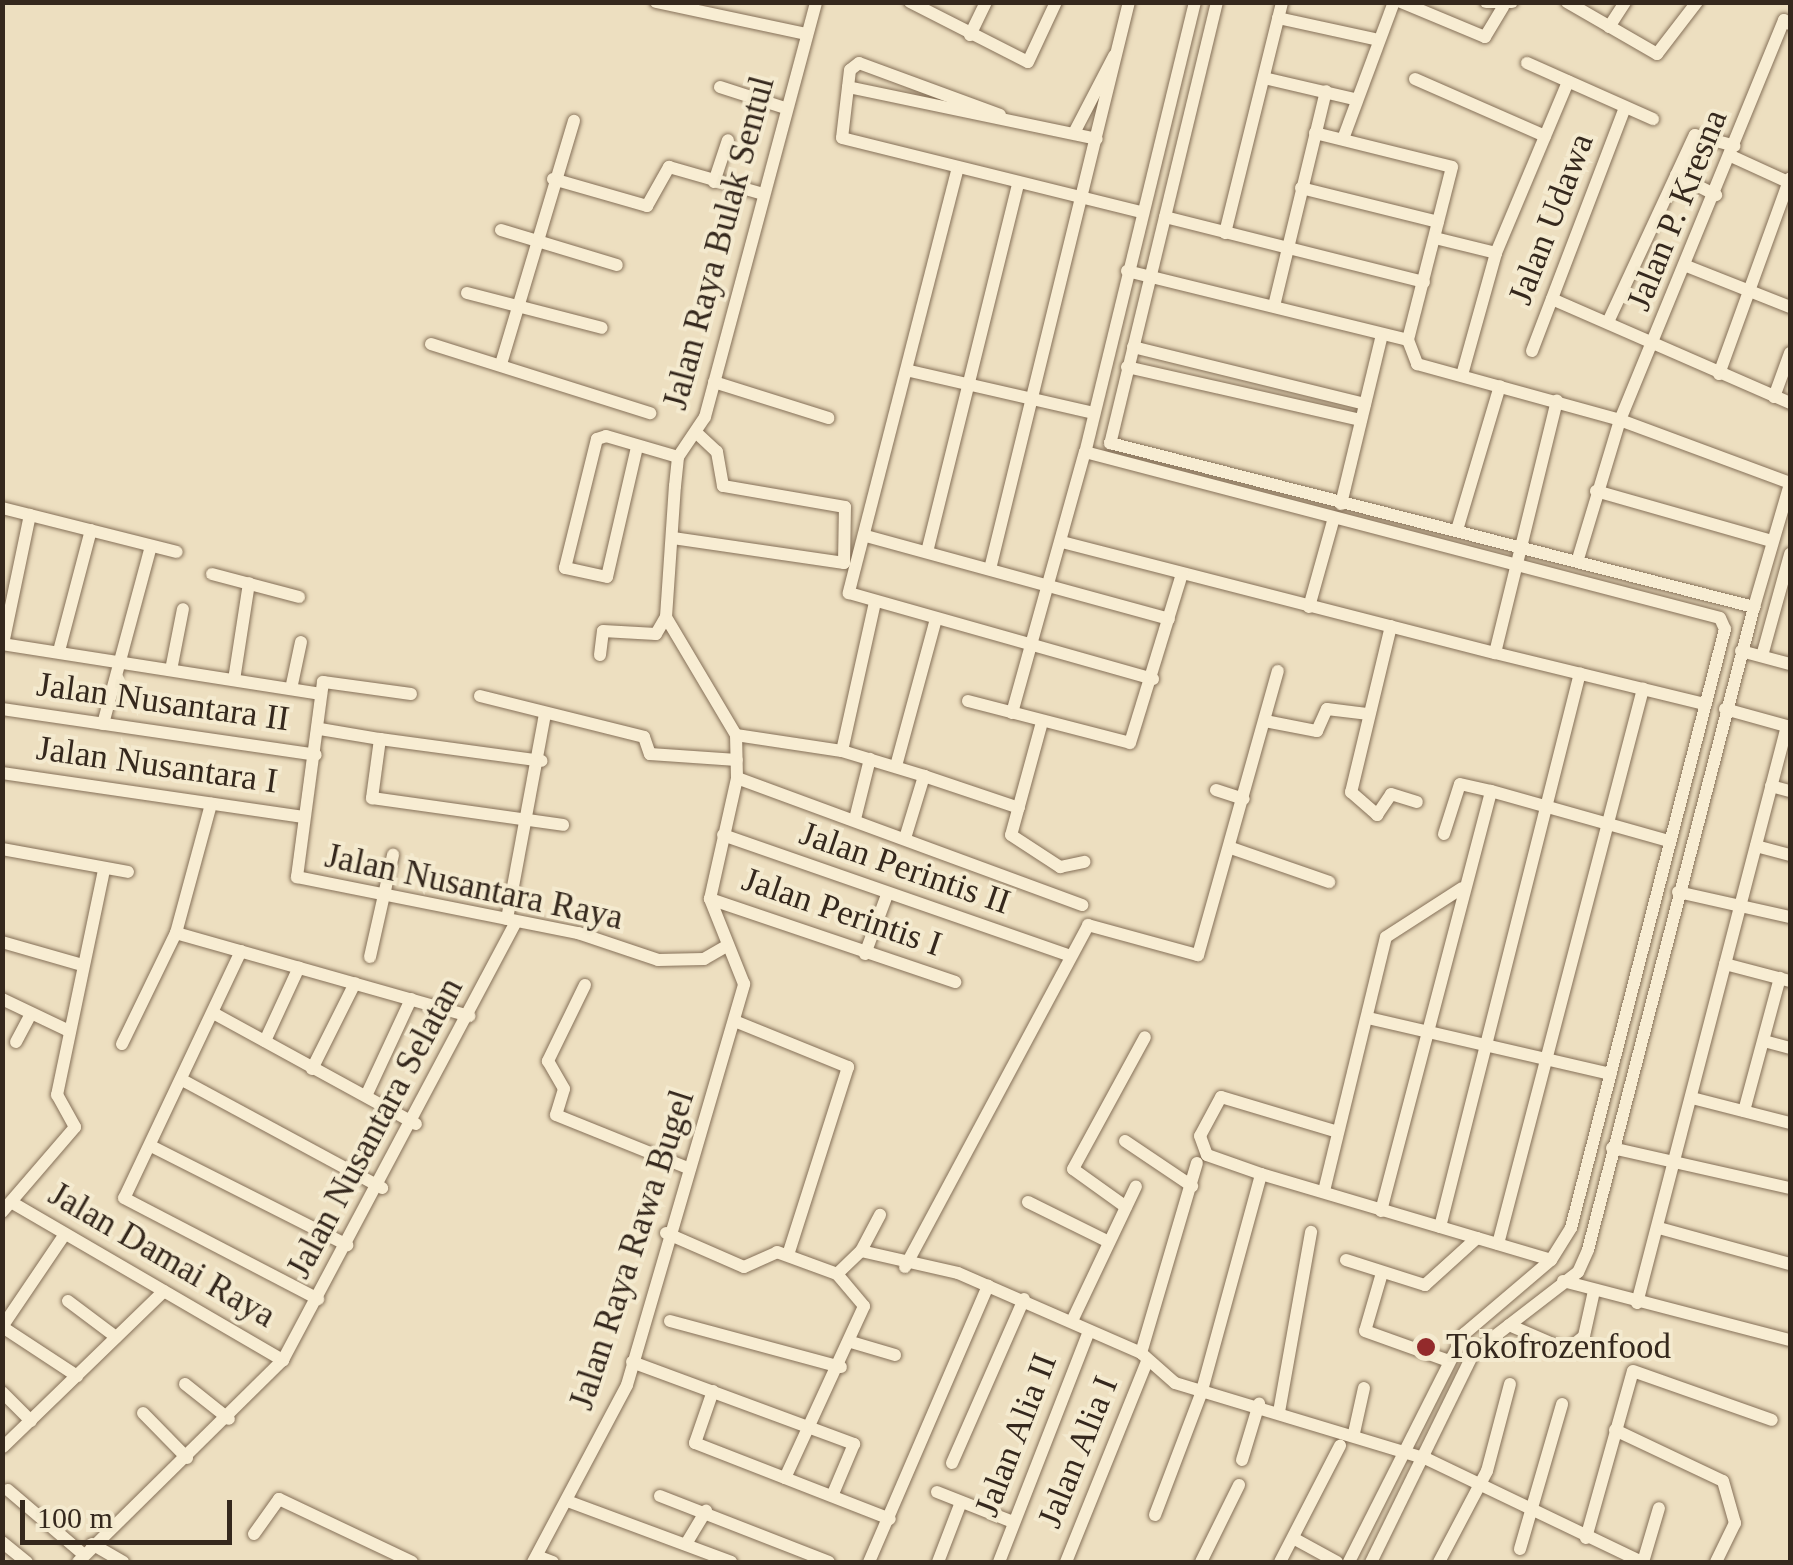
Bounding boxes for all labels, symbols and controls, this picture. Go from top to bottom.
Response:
street label: Jalan Raya Bulak Sentul [654,72,784,414]
street label: Jalan P. Kresna [1618,103,1736,317]
street label: Jalan Udawa [1499,128,1603,310]
street label: Jalan Nusantara II [34,663,292,741]
street label: Jalan Nusantara I [34,727,280,803]
street label: Jalan Perintis II [794,812,1016,924]
street label: Jalan Nusantara Raya [321,835,627,939]
street label: Jalan Perintis I [737,858,947,966]
street label: Jalan Nusantara Selatan [278,971,472,1285]
street label: Jalan Raya Rawa Bugel [561,1085,703,1415]
street label: Jalan Damai Raya [41,1173,283,1337]
place label: Tokofrozenfood [1446,1326,1671,1368]
marker: Tokofrozenfood [1415,1336,1437,1358]
street label: Jalan Alia II [965,1347,1067,1523]
street label: Jalan Alia I [1028,1369,1128,1535]
scale bar [25,1480,238,1542]
text: 100 m [37,1501,113,1534]

